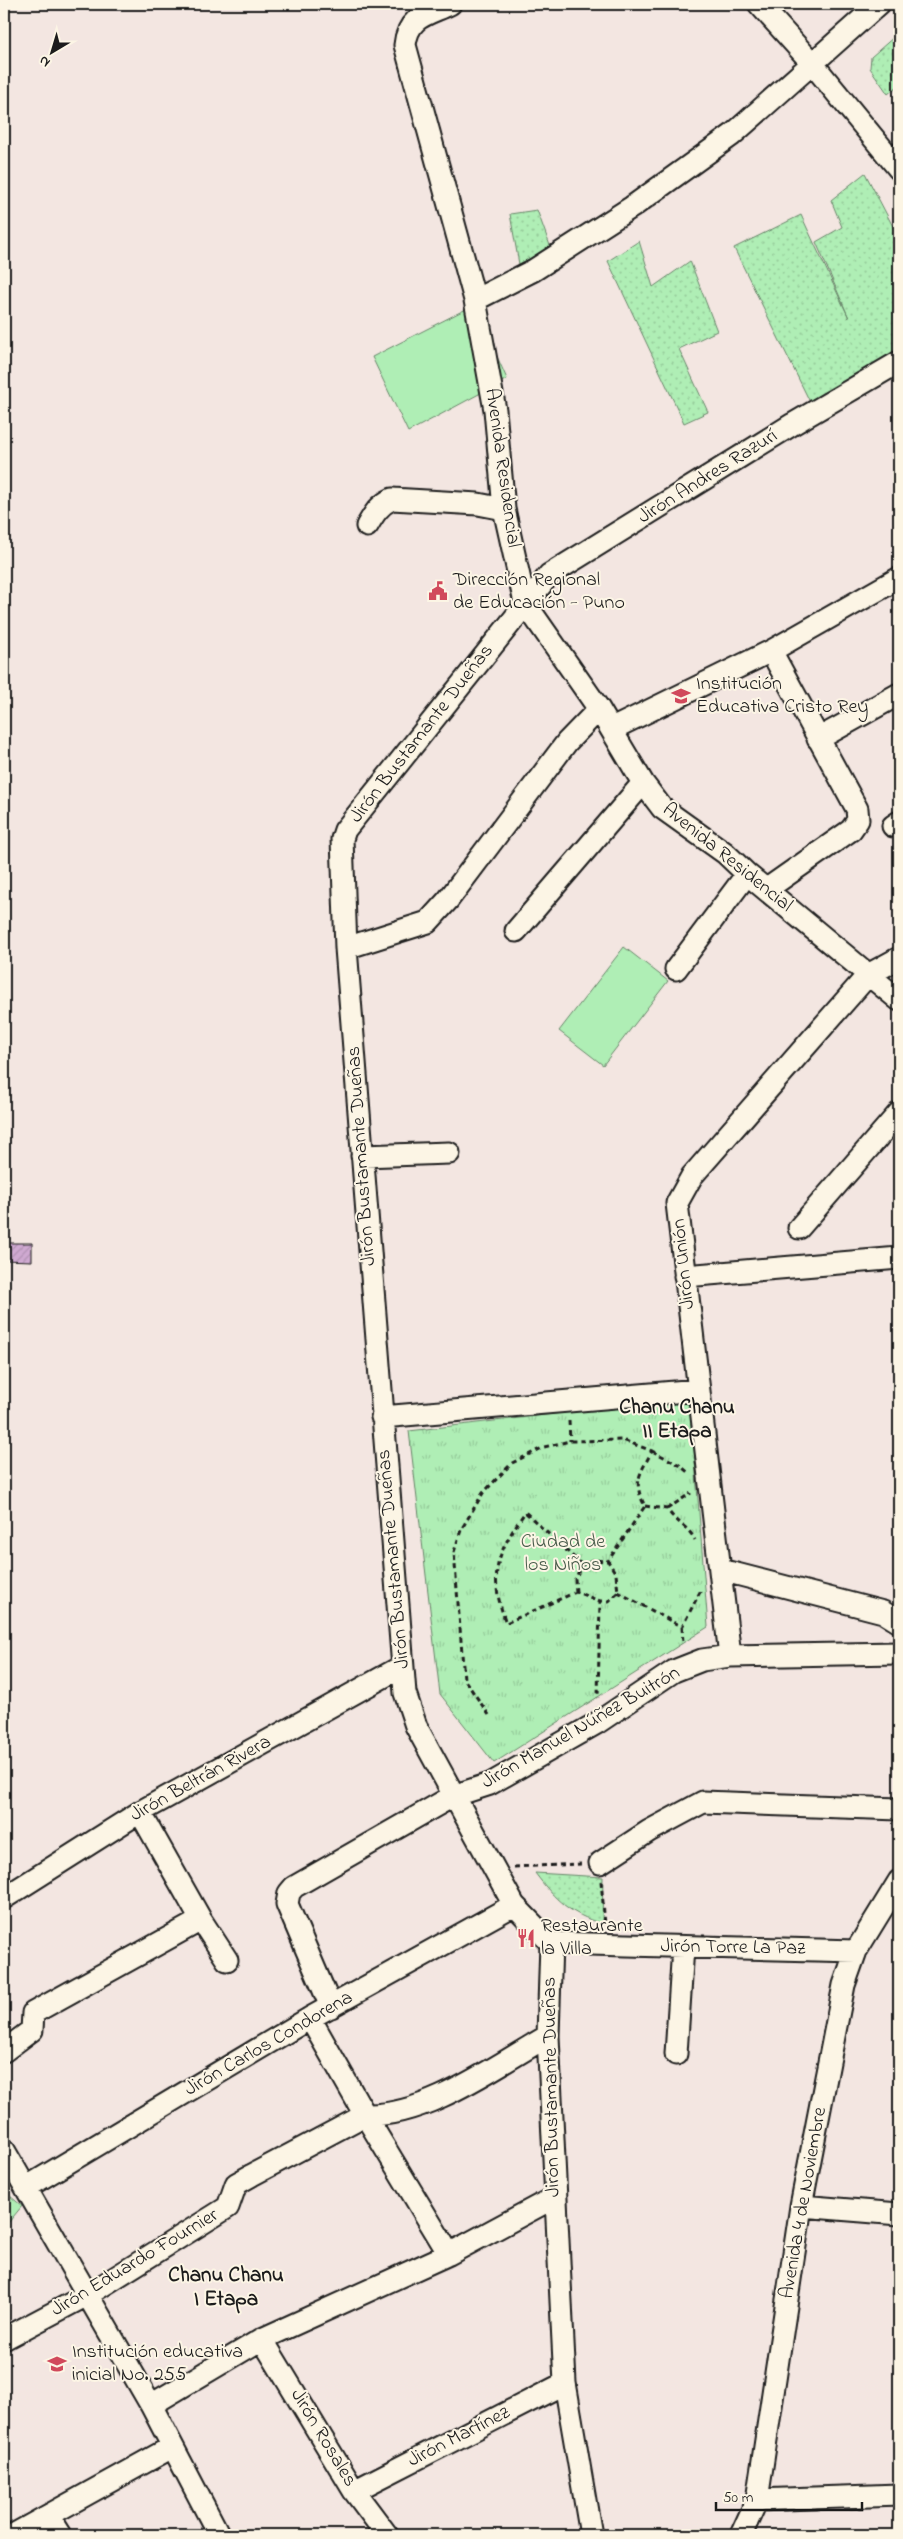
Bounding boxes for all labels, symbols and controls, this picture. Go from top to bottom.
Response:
north arrow [28,28,78,78]
text: N [35,50,55,72]
street label: Avenida Residencial [476,386,528,550]
street label: Jirón Andres Razurí [632,422,784,532]
place label: Dirección Regional de Educación - Puno [452,566,625,618]
public building icon: Dirección Regional de Educación - Puno [427,580,449,602]
street label: Jirón Bustamante Dueñas [343,638,501,830]
place label: Institución Educativa Cristo Rey [696,670,868,722]
school or university icon: Institución Educativa Cristo Rey [670,685,692,707]
street label: Avenida Residencial [655,796,799,920]
street label: Jirón Bustamante Dueñas [340,1045,384,1267]
street label: Jirón Unión [665,1217,703,1311]
district label: Chanu Chanu II Etapa [619,1393,735,1447]
street label: Jirón Bustamante Dueñas [370,1448,418,1670]
park label: Ciudad de los Niños [521,1528,605,1580]
street label: Jirón Manuel Núñez Buitrón [476,1659,686,1797]
street label: Jirón Beltrán Rivera [125,1728,277,1830]
place label: Restaurante la Villa [541,1912,643,1964]
restaurant icon: Restaurante la Villa [515,1927,537,1949]
street label: Jirón Torre La Paz [660,1932,806,1964]
street label: Jirón Bustamante Dueñas [536,1977,568,2197]
street label: Jirón Carlos Condorena [179,1984,359,2104]
street label: Avenida 4 de Noviembre [773,2105,835,2301]
street label: Jirón Eduardo Fournier [46,2201,225,2325]
district label: Chanu Chanu I Etapa [168,2261,284,2315]
place label: Institución educativa inicial No. 255 [72,2338,243,2390]
school or university icon: Institución educativa inicial No. 255 [46,2353,68,2375]
street label: Jirón Rosales [282,2383,364,2493]
street label: Jirón Martínez [403,2398,516,2475]
scale bar [716,2479,862,2511]
text: 50 m [723,2487,754,2509]

